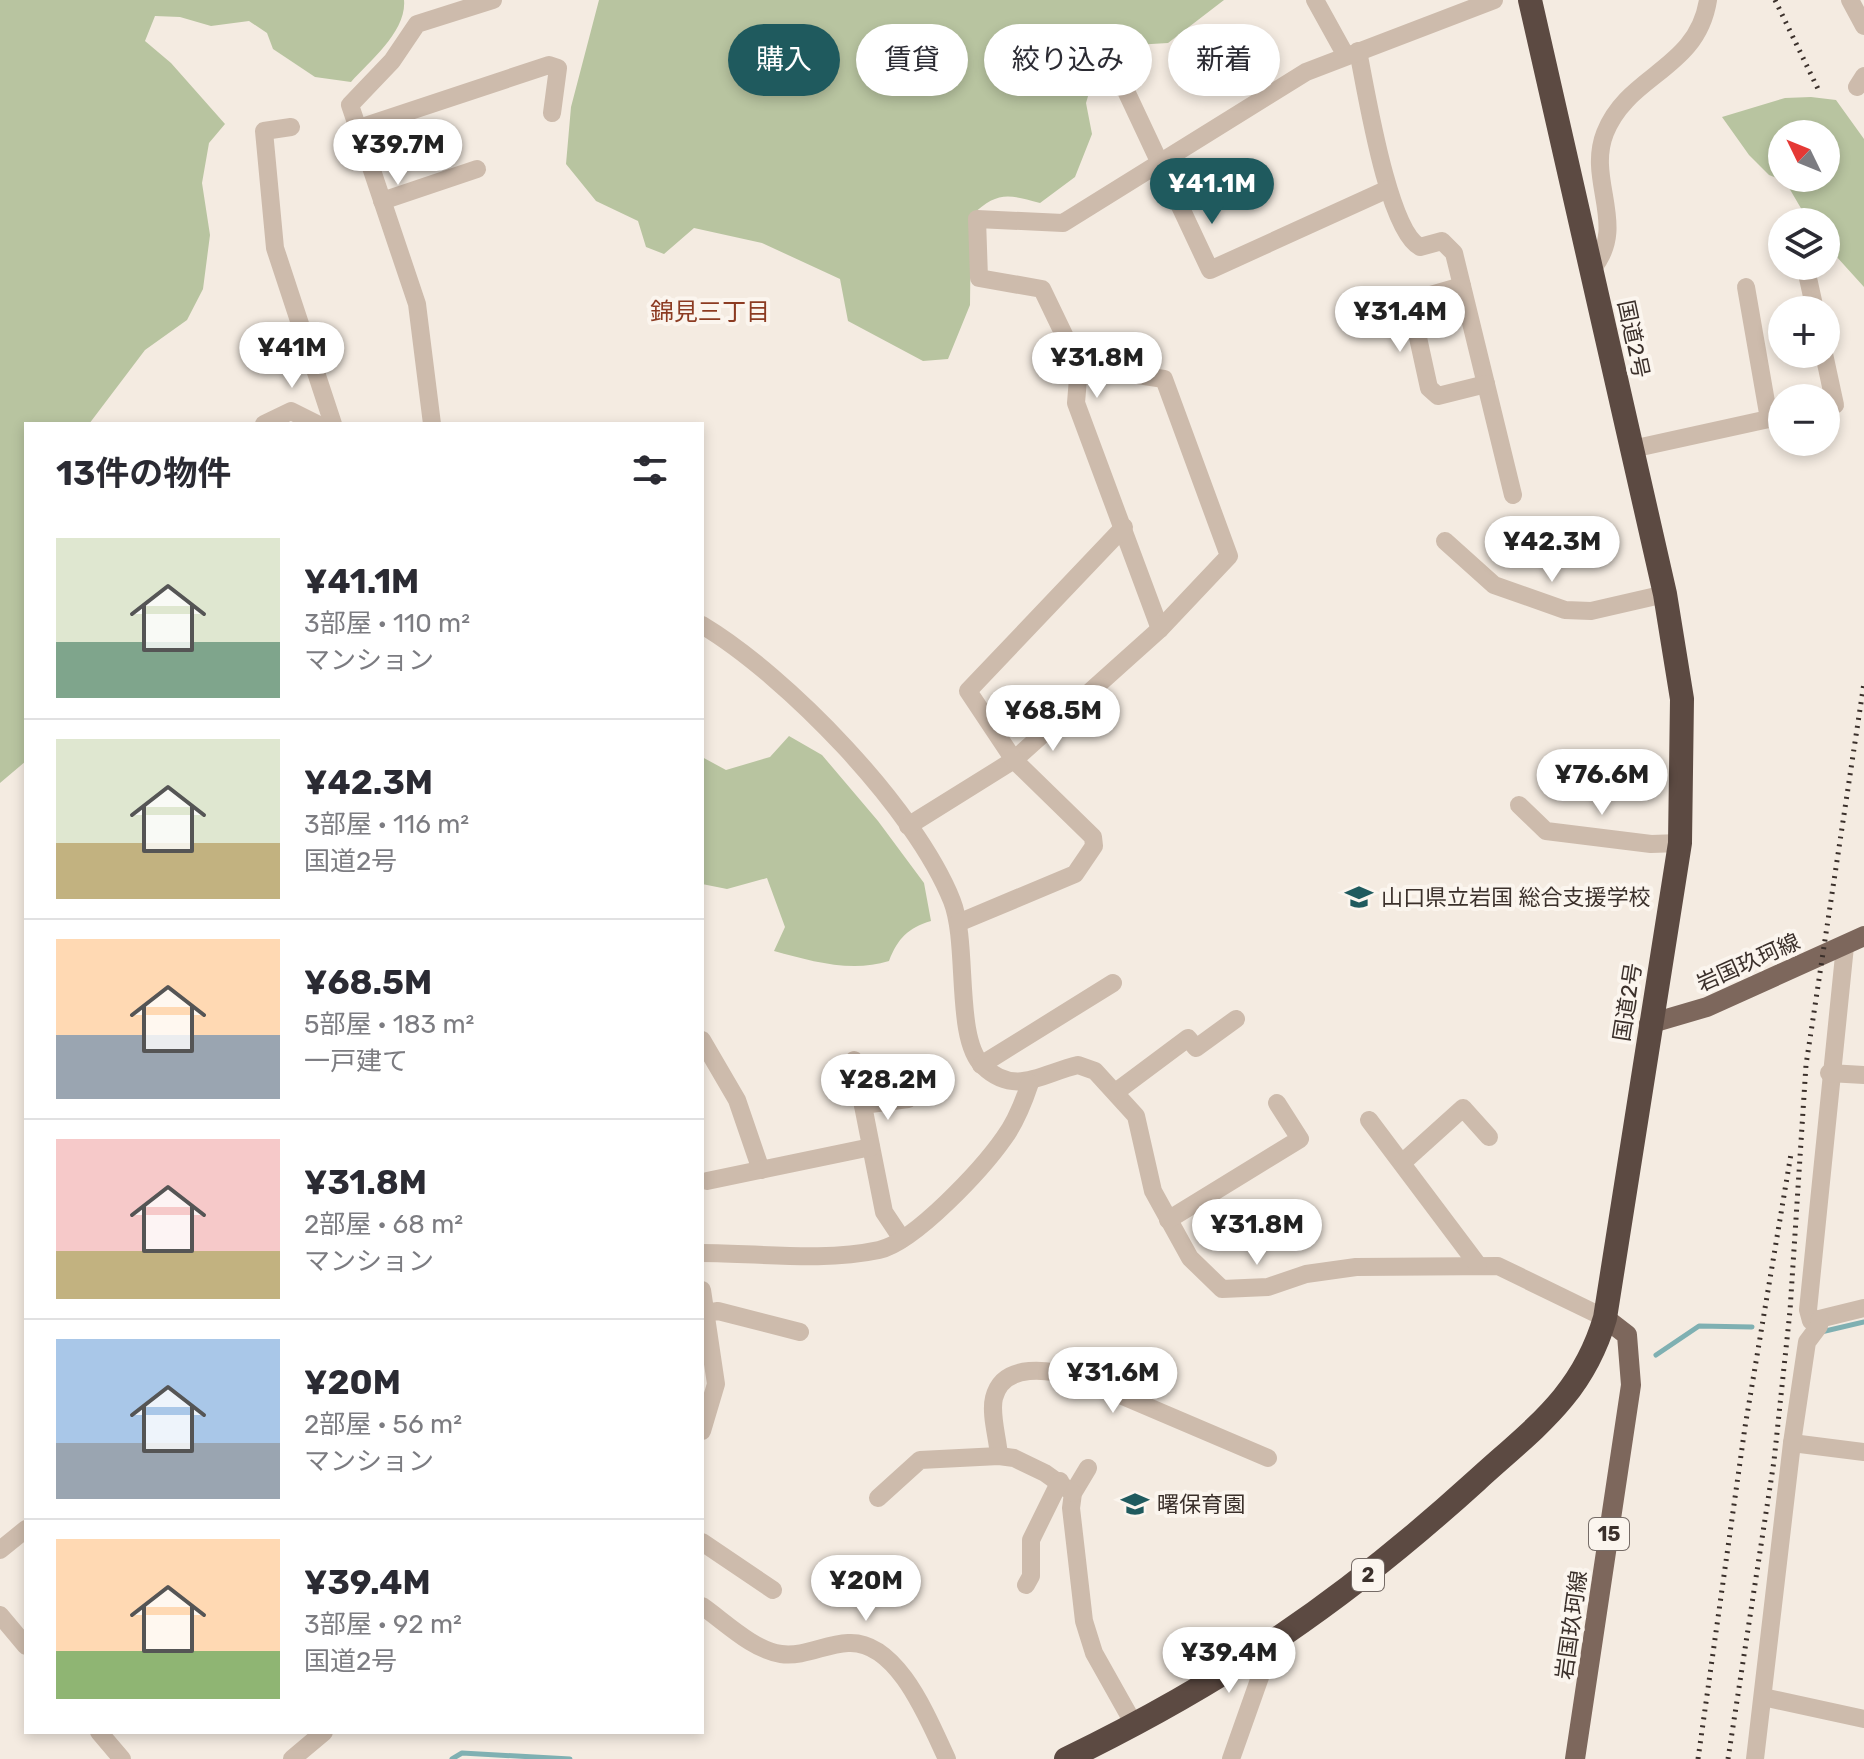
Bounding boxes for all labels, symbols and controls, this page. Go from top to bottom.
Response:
chip: 購入 [728,24,840,96]
chip: 賃貸 [856,24,968,96]
chip: 絞り込み [984,24,1152,96]
chip: 新着 [1168,24,1280,96]
pin: ¥39.7M [333,119,463,187]
north arrow [1768,120,1840,192]
map controls [1768,120,1840,456]
text: ¥39.7M [351,129,445,160]
pin: ¥41.1M [1147,158,1277,226]
text: ¥41.1M [1168,168,1256,199]
button: layers [1768,208,1840,280]
pin: ¥31.4M [1335,286,1465,354]
text: ¥31.4M [1353,296,1447,327]
button: + [1768,296,1840,368]
district label: 錦見三丁目 [650,298,770,326]
street label: 国道2号 [1612,298,1655,381]
pin: ¥41M [245,322,339,390]
text: ¥41M [257,332,327,363]
pin: ¥31.8M [1032,332,1162,400]
text: ¥31.8M [1050,342,1144,373]
button: − [1768,384,1840,456]
icon: filters [628,448,672,492]
text: 13件の物件 [56,453,231,494]
pin: ¥42.3M [1487,516,1617,584]
text: ¥42.3M [1503,526,1601,557]
text: ¥41.1M [304,561,419,602]
icon: home [120,570,216,666]
text: 3部屋 · 110 m² [304,608,470,639]
text: マンション [304,645,434,676]
pin: ¥68.5M [988,685,1118,753]
text: ¥68.5M [1004,695,1102,726]
pin: ¥76.6M [1537,749,1667,817]
text: ¥76.6M [1555,759,1649,790]
text: ¥42.3M [304,762,433,803]
icon: home [120,771,216,867]
text: 3部屋 · 116 m² [304,809,469,840]
text: 国道2号 [304,846,397,877]
school or university icon: 山口県立岩国 総合支援学校 [1344,882,1374,912]
place label: 山口県立岩国 総合支援学校 [1381,884,1650,911]
street label: 岩国玖珂線 [1692,928,1804,997]
street label: 国道2号 [1608,961,1647,1043]
text: ¥68.5M [304,962,432,1003]
icon: home [120,971,216,1067]
text: 5部屋 · 183 m² [304,1009,474,1040]
text: 一戸建て [304,1046,408,1077]
pin: ¥28.2M [823,1054,953,1122]
text: ¥28.2M [839,1064,937,1095]
text: ¥31.8M [304,1162,427,1203]
icon: home [120,1171,216,1267]
pin: ¥31.8M [1192,1199,1322,1267]
text: 2部屋 · 68 m² [304,1209,463,1240]
text: ¥31.8M [1210,1209,1304,1240]
text: マンション [304,1246,434,1277]
pin: ¥31.6M [1048,1347,1178,1415]
text: ¥31.6M [1066,1357,1160,1388]
text: ¥20M [304,1362,401,1403]
icon: home [120,1371,216,1467]
text: 2部屋 · 56 m² [304,1409,462,1440]
text: マンション [304,1446,434,1477]
school or university icon: 曙保育園 [1120,1489,1150,1519]
place label: 曙保育園 [1157,1491,1245,1518]
road number: 15 [1589,1518,1629,1550]
pin: ¥20M [819,1555,913,1623]
road number: 2 [1352,1559,1384,1591]
text: ¥39.4M [304,1562,431,1603]
text: ¥20M [829,1565,903,1596]
street label: 岩国玖珂線 [1550,1569,1593,1681]
icon: home [120,1571,216,1667]
text: 3部屋 · 92 m² [304,1609,462,1640]
pin: ¥39.4M [1164,1627,1294,1695]
text: ¥39.4M [1181,1637,1277,1668]
text: 国道2号 [304,1646,397,1677]

